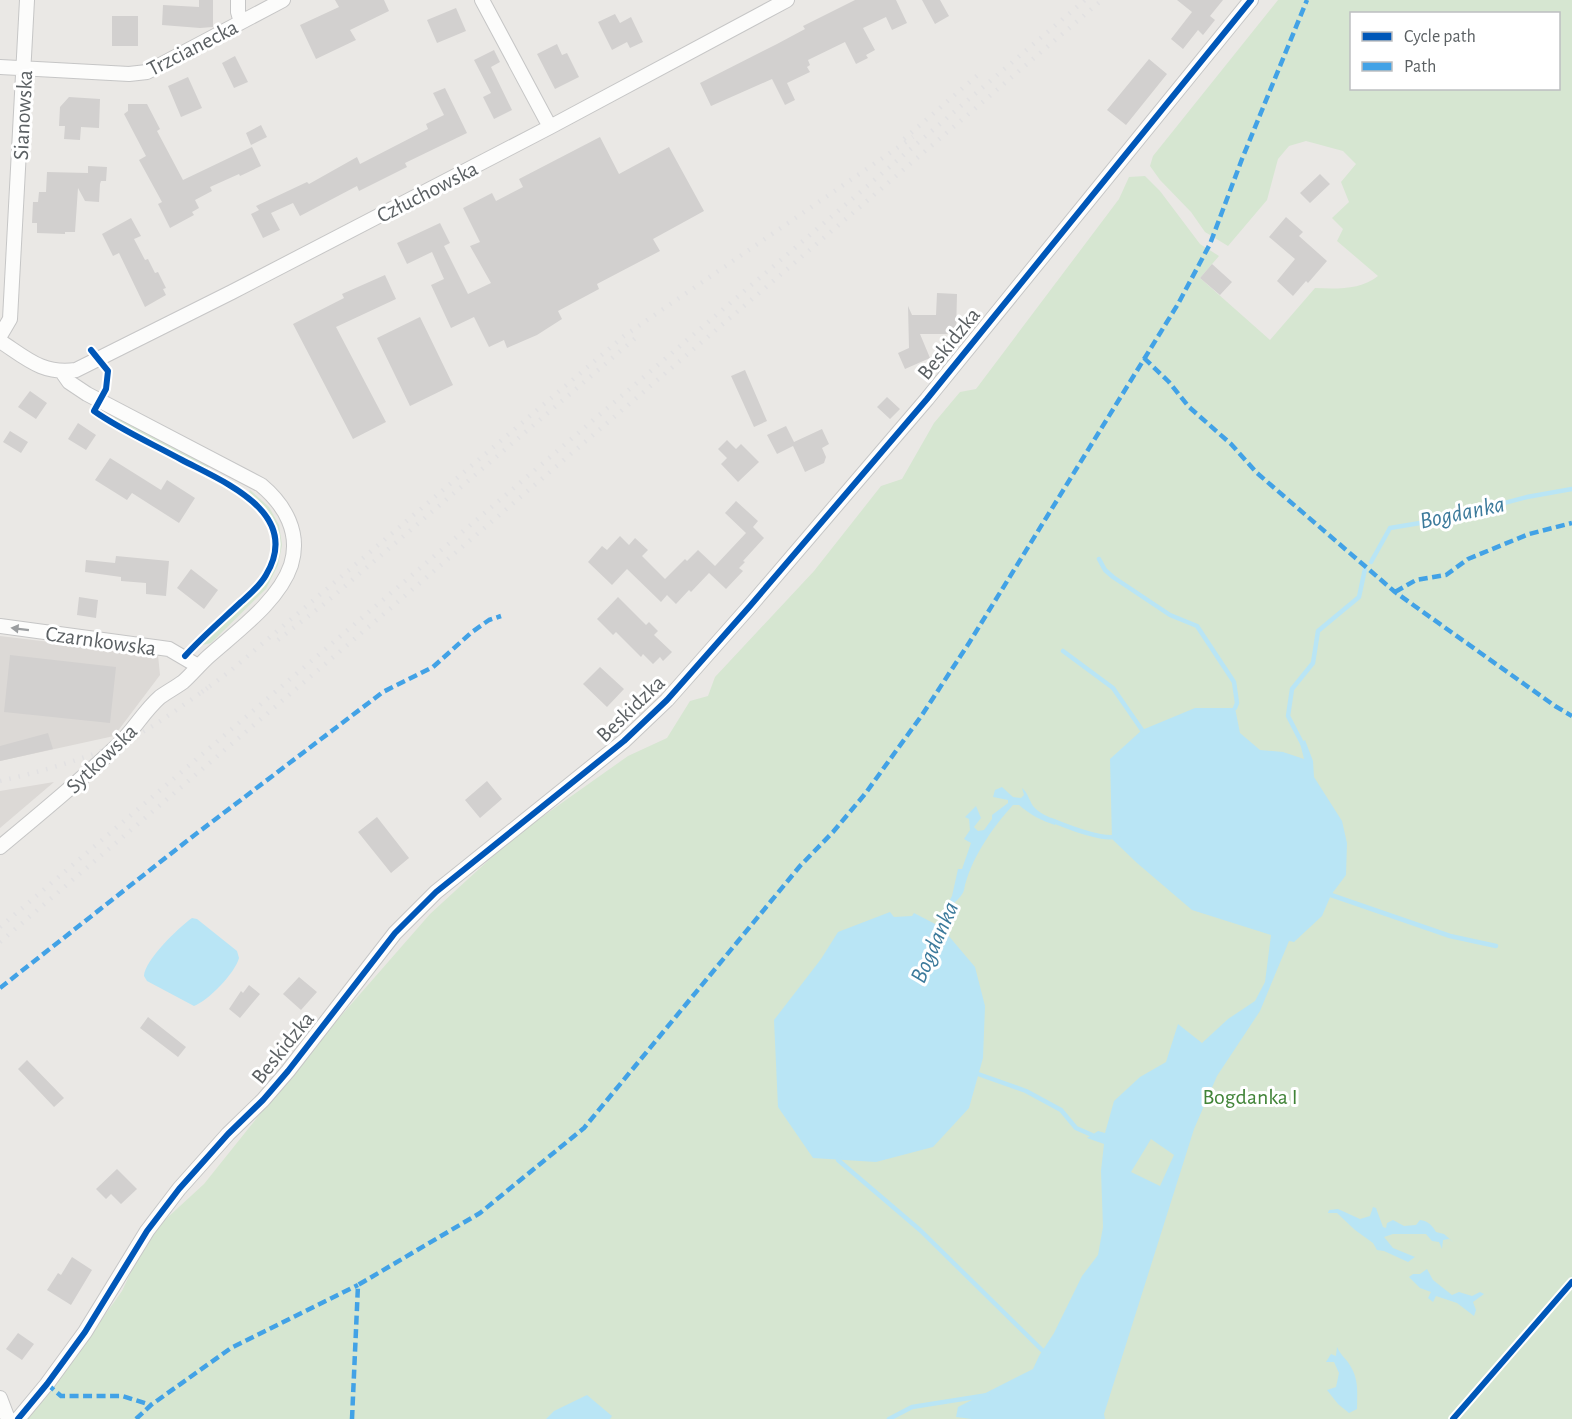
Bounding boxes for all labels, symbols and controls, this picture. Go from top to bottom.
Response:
legend [1350,12,1560,90]
street label: Trzcianecka [143,16,241,80]
text: Cycle path [1404,28,1476,46]
text: Path [1404,58,1436,76]
street label: Sianowska [10,69,36,161]
street label: Człuchowska [373,157,482,227]
street label: Beskidzka [913,304,984,384]
water label: Bogdanka [1418,492,1507,534]
street label: Czarnkowska [44,622,158,660]
one-way arrow [10,624,29,634]
street label: Beskidzka [592,671,669,746]
street label: Sytkowska [62,720,141,798]
water label: Bogdanka [906,898,963,987]
street label: Beskidzka [247,1008,318,1088]
park label: Bogdanka I [1202,1086,1298,1108]

